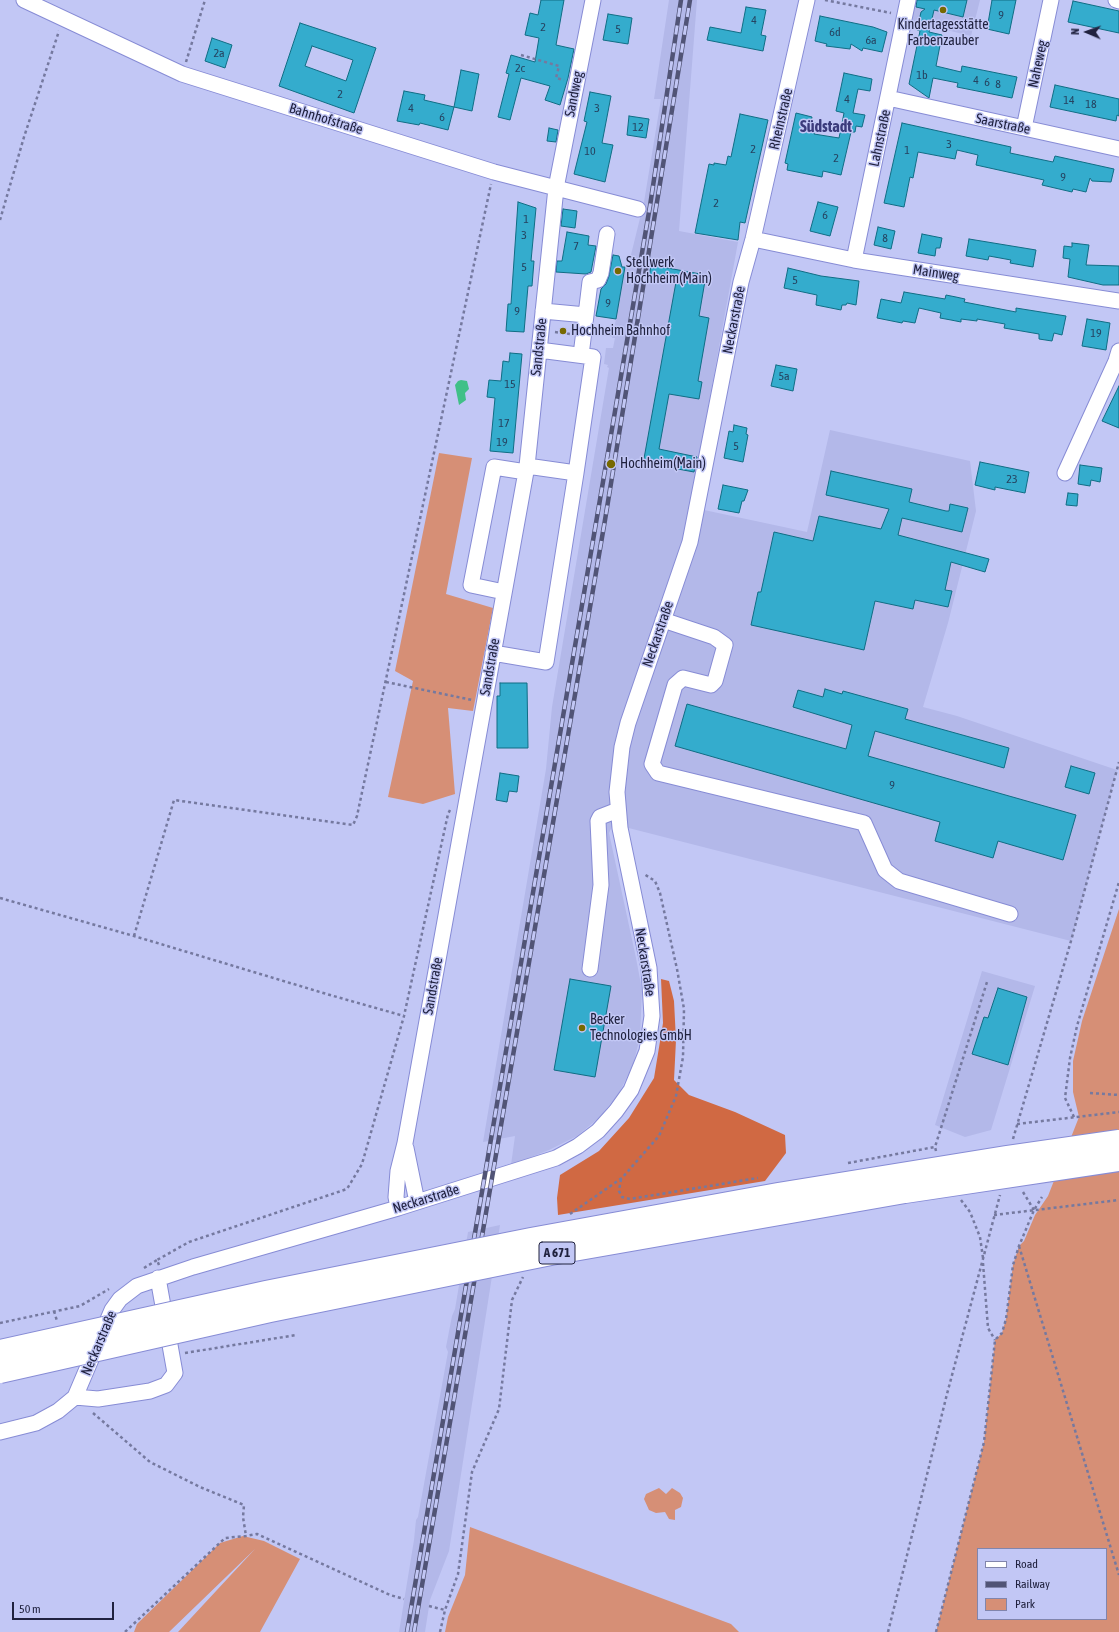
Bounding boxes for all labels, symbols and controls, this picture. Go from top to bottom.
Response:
marker: Kindertagesstätte Farbenzauber [938,5,948,15]
house number: 9 [998,8,1004,22]
north arrow [1067,12,1107,52]
house number: 4 [751,13,757,27]
place label: Kindertagesstätte Farbenzauber [897,17,989,50]
house number: 2 [540,20,546,34]
house number: 5 [615,22,621,36]
house number: 6d [829,25,841,39]
text: N [1069,28,1081,35]
house number: 6a [865,33,877,47]
street label: Naheweg [1025,39,1051,89]
house number: 2a [213,46,225,60]
house number: 2c [515,61,525,75]
house number: 1b [916,68,928,82]
street label: Sandweg [561,70,587,118]
house number: 4 [973,73,979,87]
house number: 6 [984,75,990,89]
house number: 8 [995,77,1001,91]
house number: 2 [337,87,343,101]
street label: Rheinstraße [766,87,796,151]
house number: 4 [844,92,850,106]
house number: 14 [1063,93,1075,107]
house number: 18 [1085,97,1097,111]
street label: Bahnhofstraße [287,100,365,138]
house number: 4 [408,101,414,115]
house number: 3 [594,101,600,115]
street label: Lahnstraße [866,108,894,168]
house number: 6 [439,110,445,124]
street label: Saarstraße [974,110,1032,138]
district label: Südstadt [800,117,852,137]
house number: 12 [632,120,644,134]
house number: 3 [946,137,952,151]
house number: 2 [750,142,756,156]
house number: 1 [904,143,910,157]
house number: 10 [584,144,596,158]
house number: 2 [833,151,839,165]
house number: 9 [1060,170,1066,184]
house number: 2 [713,196,719,210]
house number: 6 [822,208,828,222]
house number: 1 [523,212,529,226]
house number: 3 [521,228,527,242]
house number: 8 [882,231,888,245]
house number: 7 [573,239,579,253]
place label: Stellwerk Hochheim(Main) [626,255,712,288]
house number: 5 [521,260,527,274]
street label: Mainweg [912,261,960,285]
marker: Stellwerk Hochheim(Main) [613,266,623,276]
house number: 5 [792,273,798,287]
street label: Neckarstraße [719,285,749,355]
house number: 9 [605,296,611,310]
house number: 9 [514,304,520,318]
street label: Sandstraße [528,317,550,377]
place label: Hochheim Bahnhof [571,323,670,339]
marker: Hochheim Bahnhof [558,326,568,336]
house number: 19 [1090,326,1102,340]
house number: 5a [778,369,790,383]
house number: 15 [504,377,516,391]
house number: 17 [498,416,510,430]
house number: 19 [496,435,508,449]
house number: 5 [733,439,739,453]
place label: Hochheim(Main) [620,456,706,472]
marker: Hochheim(Main) [605,458,617,470]
house number: 23 [1006,472,1018,486]
street label: Neckarstraße [639,599,677,669]
street label: Sandstraße [477,637,503,697]
house number: 9 [889,778,895,792]
street label: Neckarstraße [631,927,659,997]
street label: Sandstraße [420,956,446,1016]
place label: Becker Technologies GmbH [590,1012,692,1044]
marker: Becker Technologies GmbH [577,1023,587,1033]
street label: Neckarstraße [391,1181,461,1217]
road number: A 671 [539,1242,575,1264]
street label: Neckarstraße [78,1308,120,1378]
legend [977,1548,1107,1620]
text: Road [1015,1557,1038,1571]
text: Railway [1015,1577,1050,1591]
scale bar [14,1594,116,1620]
text: Park [1015,1597,1035,1611]
text: 50 m [19,1602,41,1616]

